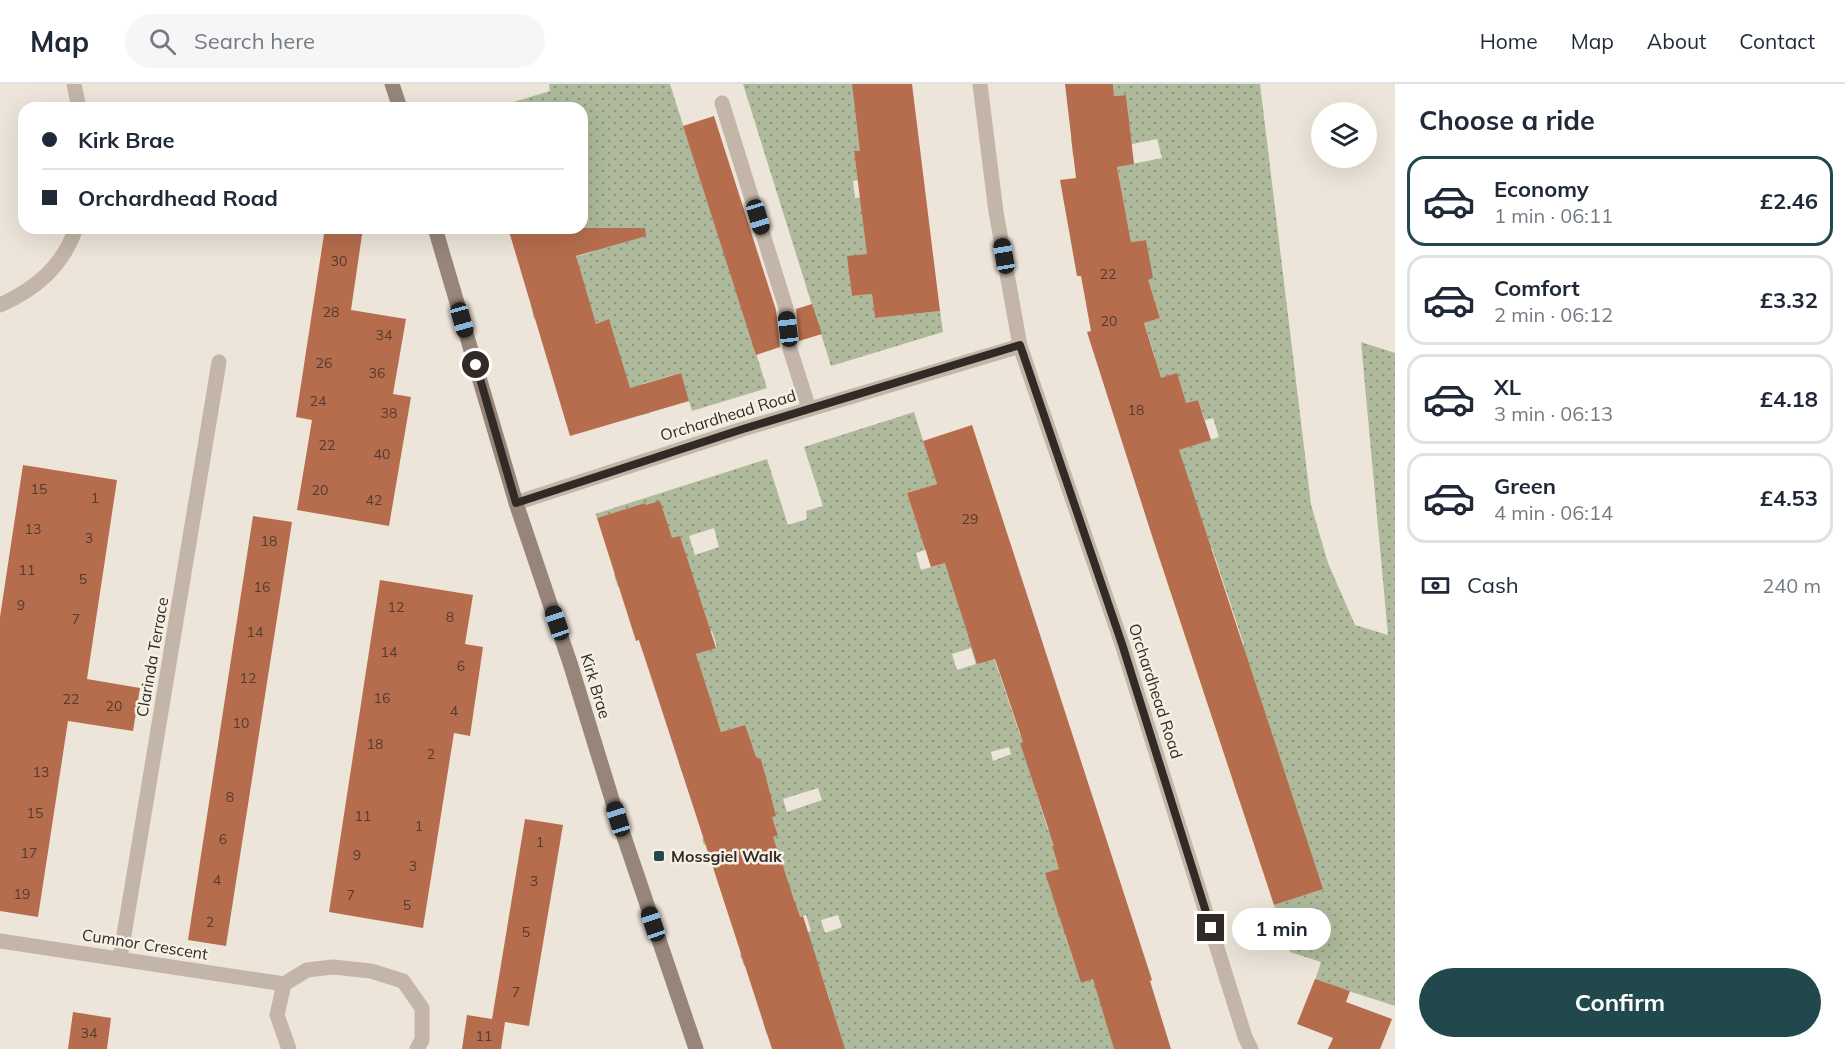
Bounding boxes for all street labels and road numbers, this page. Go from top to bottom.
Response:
street label: Orchardhead Road [658,385,798,445]
street label: Clarinda Terrace [132,595,172,719]
street label: Orchardhead Road [1125,621,1187,761]
street label: Kirk Brae [577,651,615,721]
street label: Cumnor Crescent [81,924,210,964]

